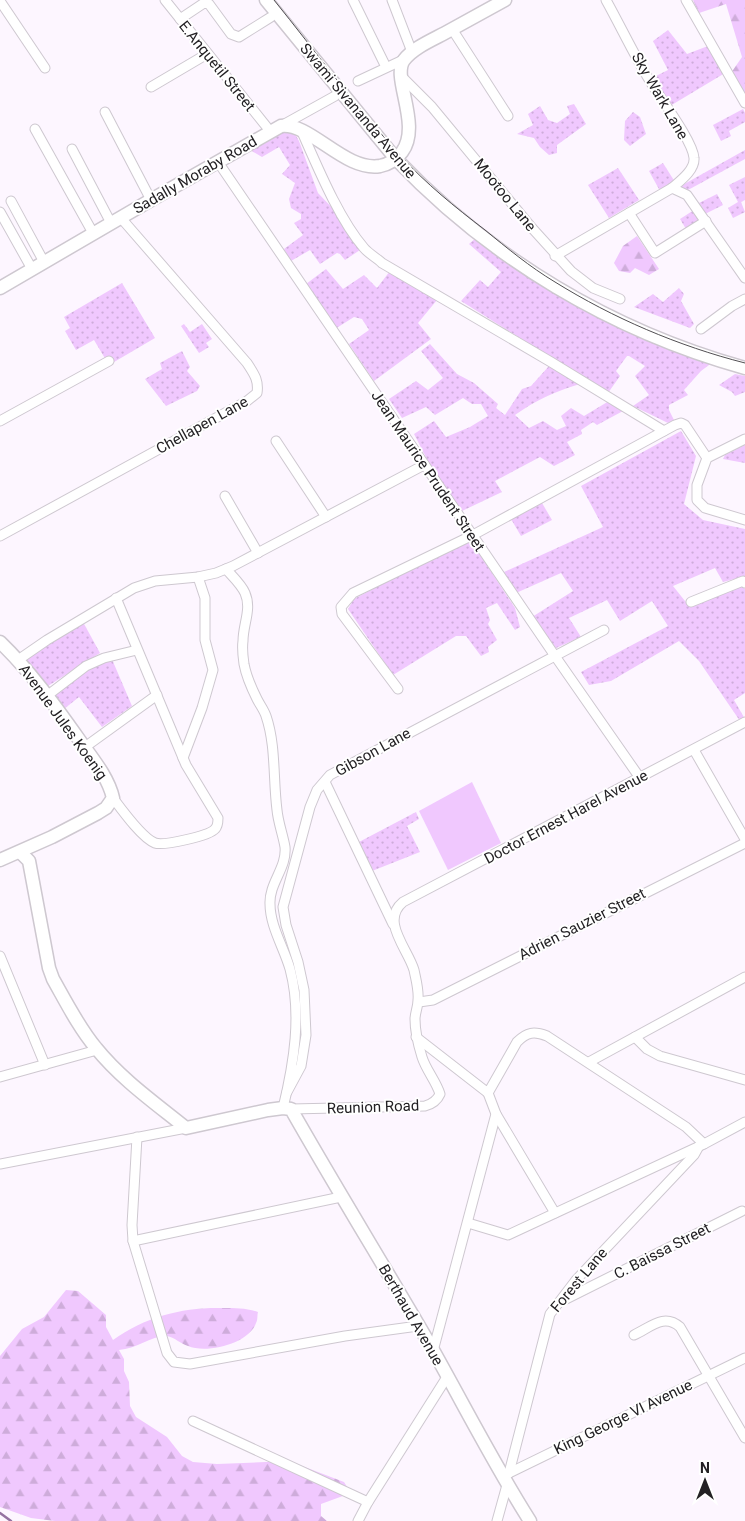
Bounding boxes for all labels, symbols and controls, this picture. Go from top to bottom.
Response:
street label: E.Anquetil Street [175,17,259,115]
street label: Swami Sivananda Avenue [296,40,420,182]
street label: Sky Wark Lane [628,49,692,143]
street label: Sadally Moraby Road [130,132,260,218]
street label: Mootoo Lane [470,155,540,235]
street label: Jean Maurice Prudent Street [367,387,489,555]
street label: Chellapen Lane [153,392,251,458]
street label: Avenue Jules Koenig [15,661,111,783]
street label: Gibson Lane [332,724,414,780]
street label: Doctor Ernest Harel Avenue [481,766,651,868]
street label: Adrien Sauzier Street [516,884,648,964]
street label: Reunion Road [327,1096,419,1118]
street label: C. Baissa Street [611,1219,713,1283]
street label: Forest Lane [547,1244,611,1316]
street label: Berthaud Avenue [375,1261,447,1369]
street label: King George VI Avenue [551,1376,695,1458]
north arrow [680,1456,730,1506]
text: N [700,1460,710,1476]

